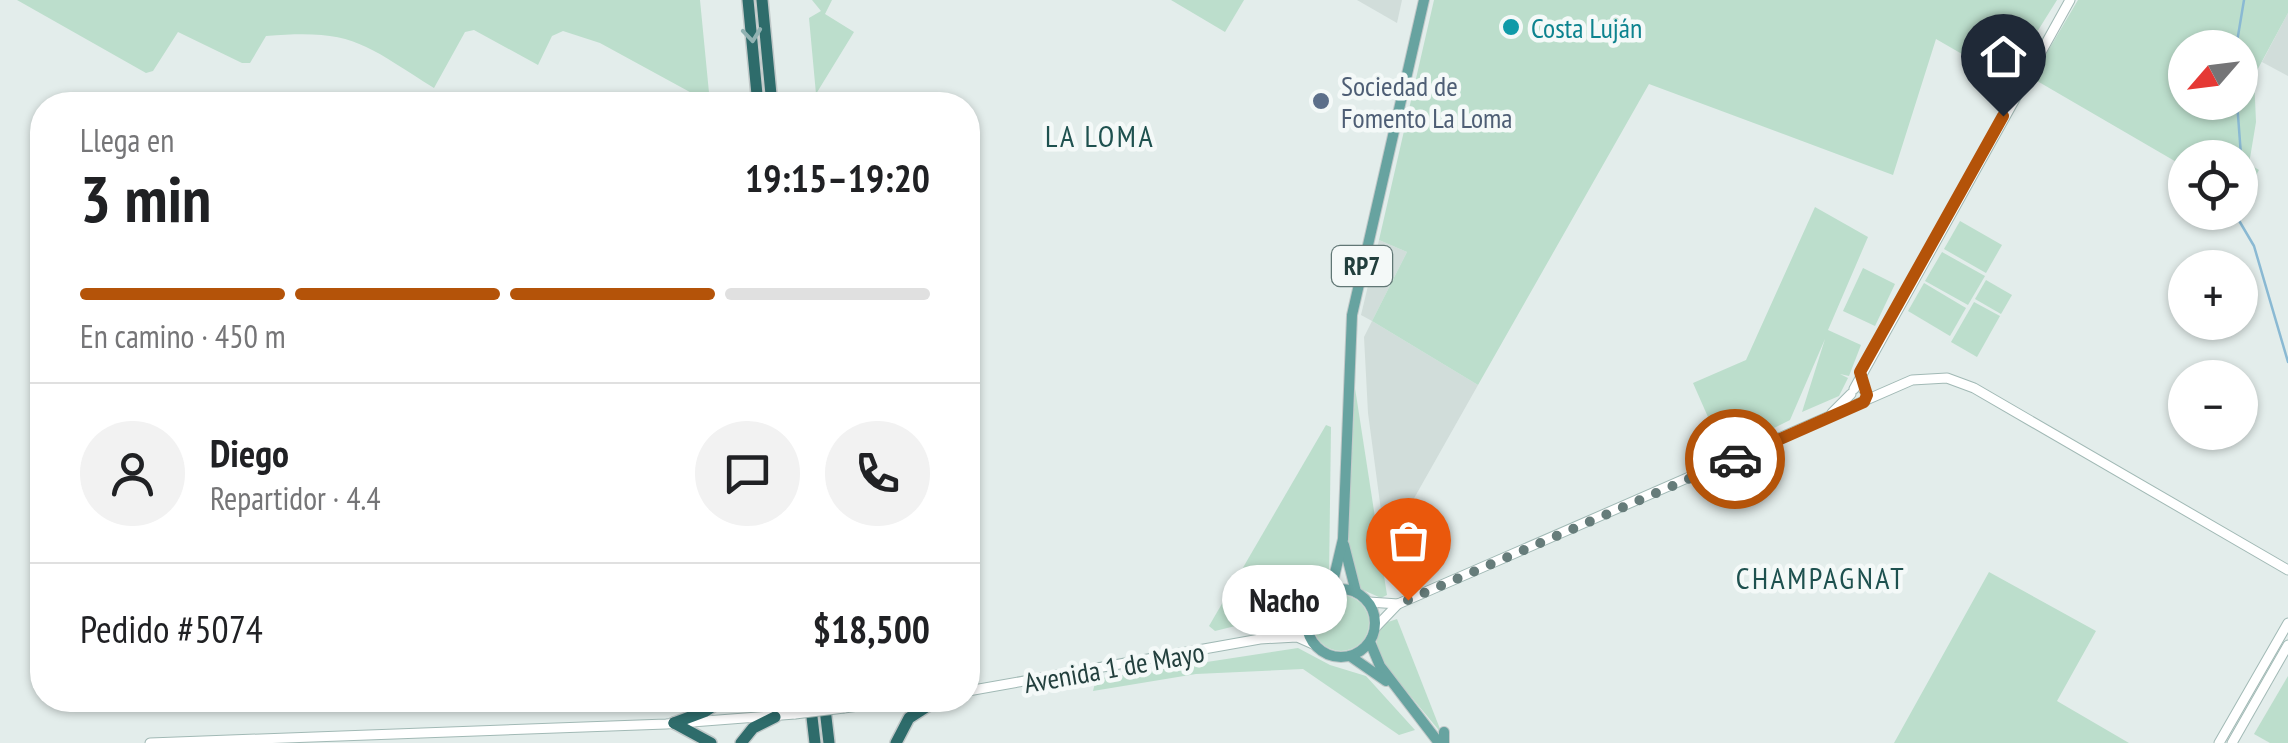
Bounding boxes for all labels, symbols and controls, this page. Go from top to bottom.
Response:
place label: Costa Luján [1531,9,1642,46]
pin [1961,14,2046,117]
marker: Costa Luján [1500,16,1522,38]
one-way arrow [741,27,762,43]
icon: home [1976,29,2031,84]
north arrow [2168,30,2258,120]
map controls [2168,30,2258,450]
place label: Sociedad de Fomento La Loma [1341,67,1513,136]
marker: Sociedad de Fomento La Loma [1310,90,1332,112]
district label: LA LOMA [1045,116,1155,155]
text: Llega en [80,119,174,161]
button: locate [2168,140,2258,230]
text: 19:15–19:20 [745,153,930,202]
text: 3 min [80,156,211,240]
road number: RP7 [1332,246,1392,286]
button: + [2168,250,2258,340]
text: En camino · 450 m [80,315,286,357]
button: − [2168,360,2258,450]
courier [1685,409,1785,509]
button: person [80,421,185,526]
button: chat [695,421,800,526]
button: phone [825,421,930,526]
text: Diego [210,428,289,477]
icon: car [1708,432,1763,487]
text: Repartidor · 4.4 [210,477,381,519]
pin [1366,498,1451,601]
icon: bag [1381,513,1436,568]
district label: CHAMPAGNAT [1736,558,1906,597]
callout: Nacho [1223,565,1348,635]
text: Nacho [1249,579,1320,621]
text: Pedido #5074 [80,604,263,653]
text: $18,500 [813,604,930,653]
street label: Avenida 1 de Mayo [1021,633,1207,701]

